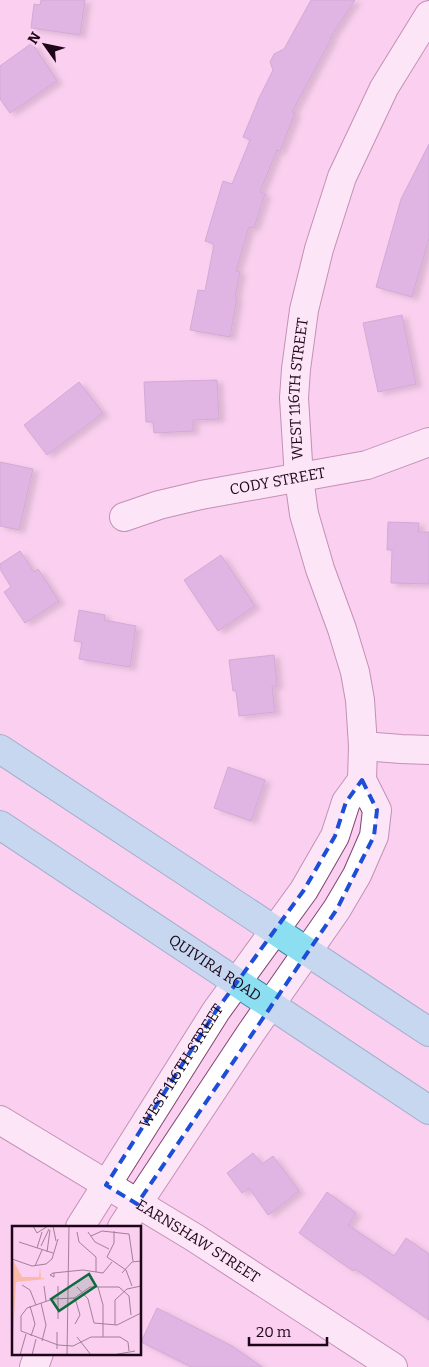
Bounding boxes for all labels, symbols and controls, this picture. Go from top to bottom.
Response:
north arrow [20,20,70,70]
text: N [24,29,45,47]
street label: WEST 116TH STREET [285,317,312,461]
street label: CODY STREET [228,464,327,499]
street label: QUIVIRA ROAD [165,931,265,1005]
street label: WEST 116TH STREET [136,1001,227,1131]
street label: EARNSHAW STREET [133,1196,263,1287]
inset map [12,1226,141,1354]
scale bar [249,1314,326,1346]
text: 20 m [256,1323,292,1341]

